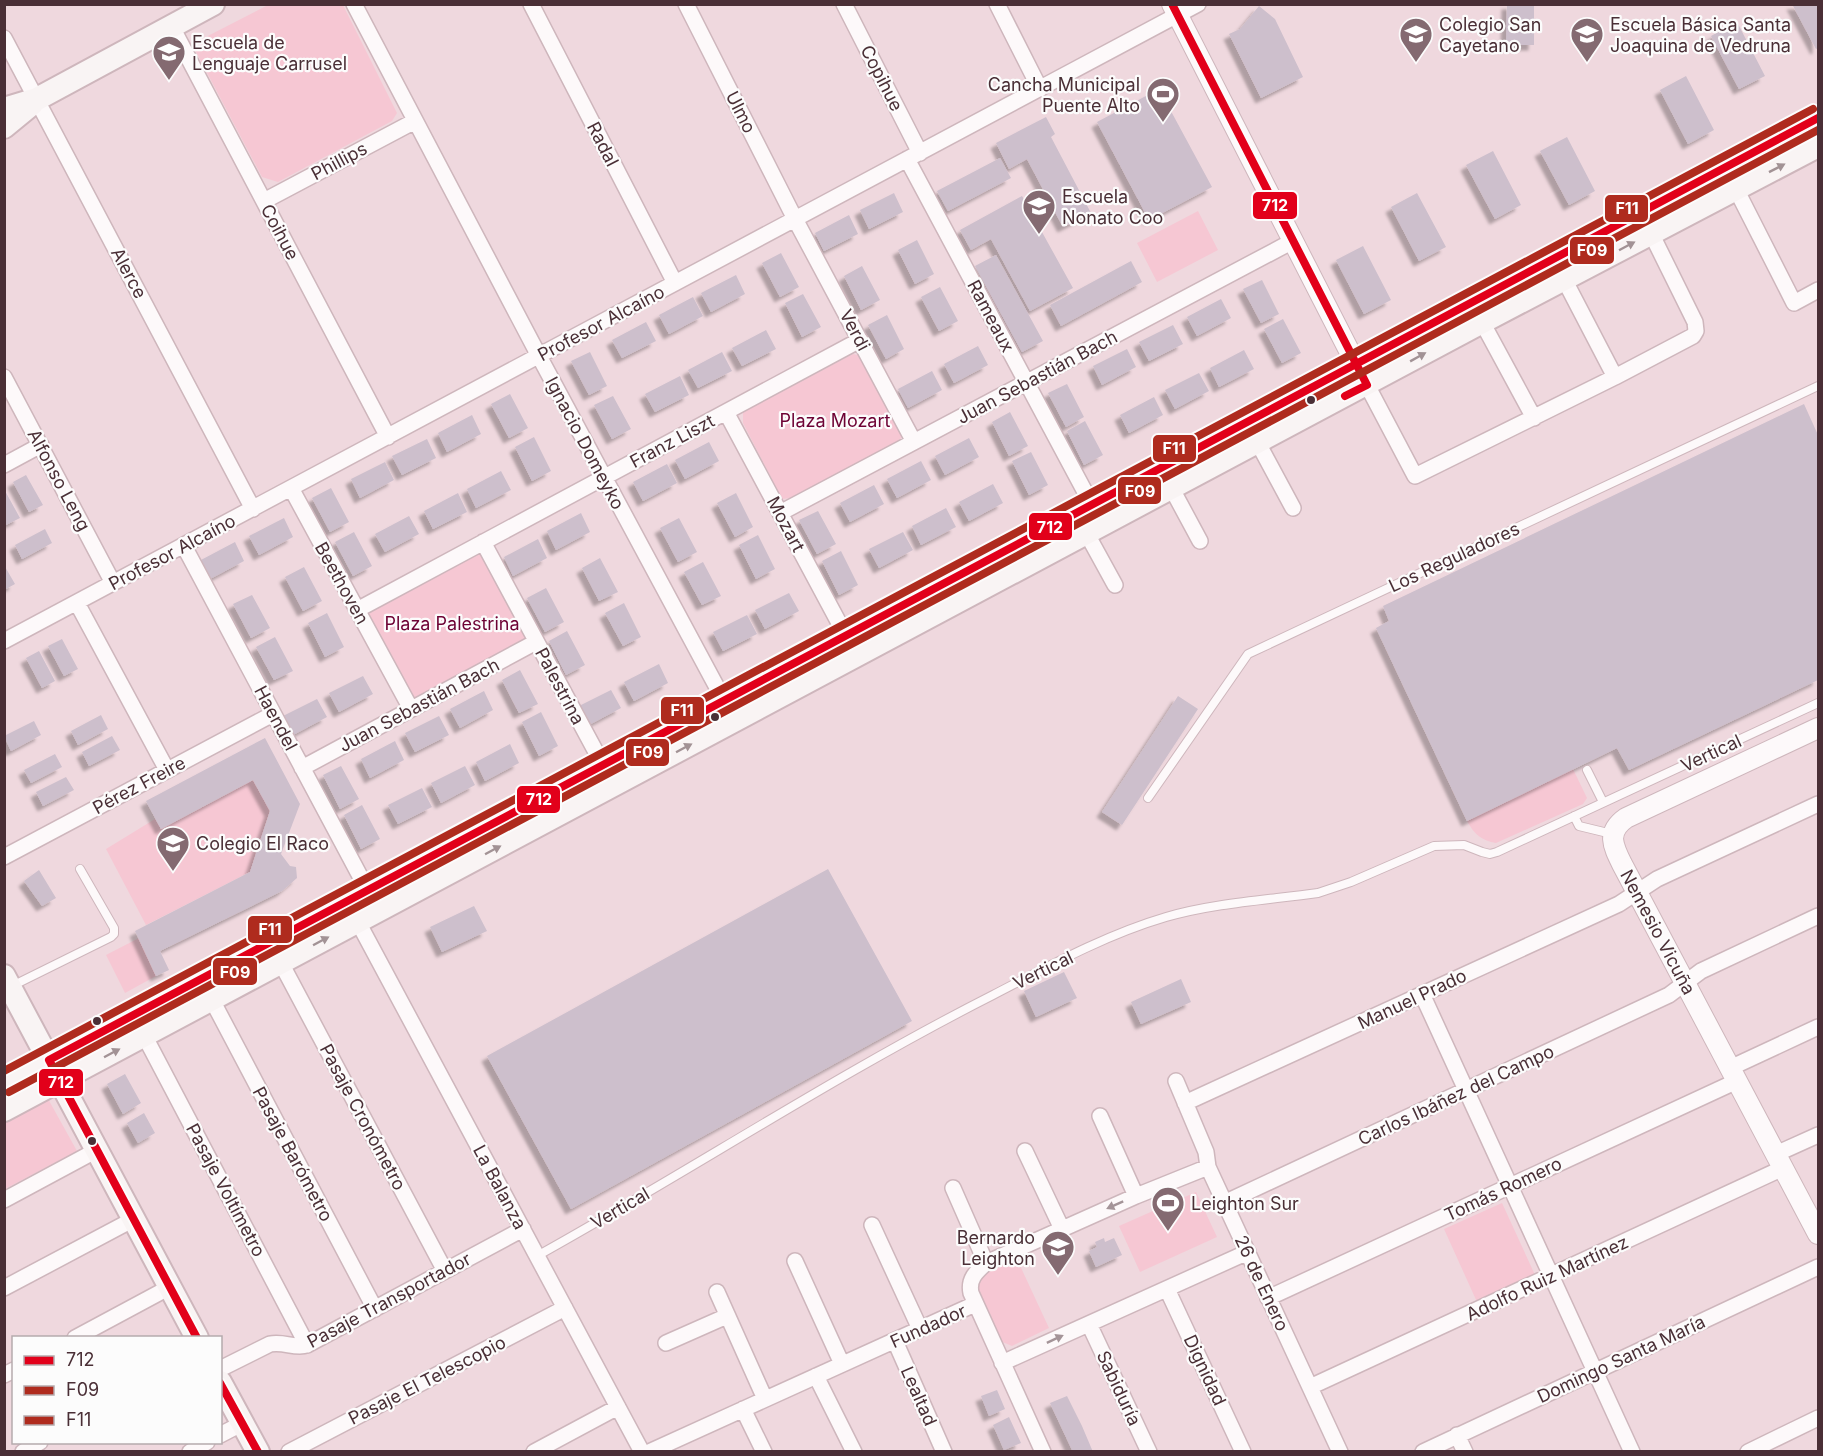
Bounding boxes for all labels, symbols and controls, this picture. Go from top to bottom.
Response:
place label: Colegio San Cayetano [1439,14,1541,56]
place label: Escuela Básica Santa Joaquina de Vedruna [1610,14,1791,56]
school or university icon: Colegio San Cayetano [1398,16,1434,63]
school or university icon: Escuela Básica Santa Joaquina de Vedruna [1569,16,1605,63]
place label: Escuela de Lenguaje Carrusel [192,32,347,74]
school or university icon: Escuela de Lenguaje Carrusel [151,34,187,81]
street label: Copihue [857,42,907,114]
place label: Cancha Municipal Puente Alto [988,74,1140,116]
sports icon: Cancha Municipal Puente Alto [1145,76,1181,123]
street label: Ulmo [722,87,760,137]
street label: Radal [583,118,623,170]
street label: Phillips [308,138,370,184]
one-way arrow [1769,163,1786,173]
place label: Escuela Nonato Coo [1062,186,1163,228]
school or university icon: Escuela Nonato Coo [1021,188,1057,235]
line badge: 712 [1252,191,1298,220]
line badge: F11 [1604,194,1649,223]
text: 712 [1262,195,1288,215]
text: F11 [1615,198,1639,218]
street label: Coihue [257,201,303,263]
line badge: F09 [1569,236,1615,265]
text: F09 [1577,240,1607,260]
one-way arrow [1619,241,1636,251]
street label: Alerce [107,244,151,302]
street label: Rameaux [963,276,1019,356]
street label: Profesor Alcaíno [534,281,668,365]
street label: Verdi [835,306,875,354]
street label: Juan Sebastián Bach [953,326,1121,428]
one-way arrow [1410,352,1427,362]
street label: Ignacio Domeyko [541,373,629,513]
unlabelled marker [1305,394,1317,406]
street label: Franz Liszt [626,410,718,472]
park label: Plaza Mozart [780,410,891,431]
street label: Alfonso Leng [23,426,95,534]
line badge: F11 [1152,434,1197,463]
text: F11 [1162,438,1186,458]
line badge: F09 [1117,476,1162,505]
text: F09 [1125,481,1155,501]
street label: Mozart [763,493,809,555]
street label: Profesor Alcaíno [105,510,239,594]
line badge: 712 [1028,512,1073,541]
text: 712 [1037,517,1063,537]
street label: Los Reguladores [1385,518,1523,596]
street label: Beethoven [311,538,373,628]
park label: Plaza Palestrina [384,613,520,634]
street label: Palestrina [531,644,589,728]
street label: Juan Sebastián Bach [335,654,503,756]
street label: Haendel [250,682,302,754]
line badge: F11 [660,696,705,725]
text: F11 [670,700,694,720]
unlabelled marker [709,711,721,723]
street label: Vertical [1677,730,1745,776]
line badge: F09 [625,738,670,767]
text: F09 [633,742,663,762]
one-way arrow [675,743,692,753]
street label: Pérez Freire [89,752,189,818]
line badge: 712 [516,785,561,814]
text: 712 [526,789,552,809]
school or university icon: Colegio El Raco [155,825,191,872]
place label: Colegio El Raco [196,833,329,854]
one-way arrow [485,845,502,855]
street label: Nemesio Vicuña [1616,866,1700,998]
line badge: F11 [247,915,293,944]
text: F11 [258,919,282,939]
one-way arrow [313,936,330,946]
street label: Vertical [1010,946,1076,994]
line badge: F09 [212,957,258,986]
text: F09 [220,962,250,982]
street label: Manuel Prado [1354,965,1470,1033]
unlabelled marker [91,1015,103,1027]
street label: Pasaje Cronómetro [316,1040,410,1194]
street label: Carlos Ibáñez del Campo [1355,1040,1557,1150]
one-way arrow [103,1048,120,1058]
line badge: 712 [38,1068,84,1097]
text: 712 [48,1072,74,1092]
street label: Pasaje Barómetro [249,1083,337,1225]
street label: Pasaje Voltímetro [182,1120,270,1260]
unlabelled marker [86,1135,98,1147]
street label: La Balanza [469,1141,531,1233]
street label: Tomás Romero [1441,1153,1565,1225]
street label: Vertical [587,1183,653,1233]
sports icon: Leighton Sur [1150,1185,1186,1232]
place label: Leighton Sur [1191,1193,1299,1214]
one-way arrow [1106,1201,1123,1210]
place label: Bernardo Leighton [957,1227,1035,1269]
school or university icon: Bernardo Leighton [1040,1229,1076,1276]
street label: Adolfo Ruiz Martínez [1463,1231,1631,1325]
street label: 26 de Enero [1231,1232,1293,1334]
street label: Pasaje Transportador [304,1248,475,1352]
street label: Fundador [887,1300,969,1352]
street label: Domingo Santa María [1534,1311,1708,1407]
street label: Pasaje El Telescopio [345,1331,509,1429]
street label: Dignidad [1180,1331,1230,1409]
one-way arrow [1047,1334,1065,1344]
legend [12,1336,222,1444]
street label: Sabiduría [1093,1347,1145,1429]
text: 712 [66,1349,95,1370]
street label: Lealtad [897,1363,941,1429]
text: F09 [66,1379,99,1400]
text: F11 [66,1409,91,1430]

